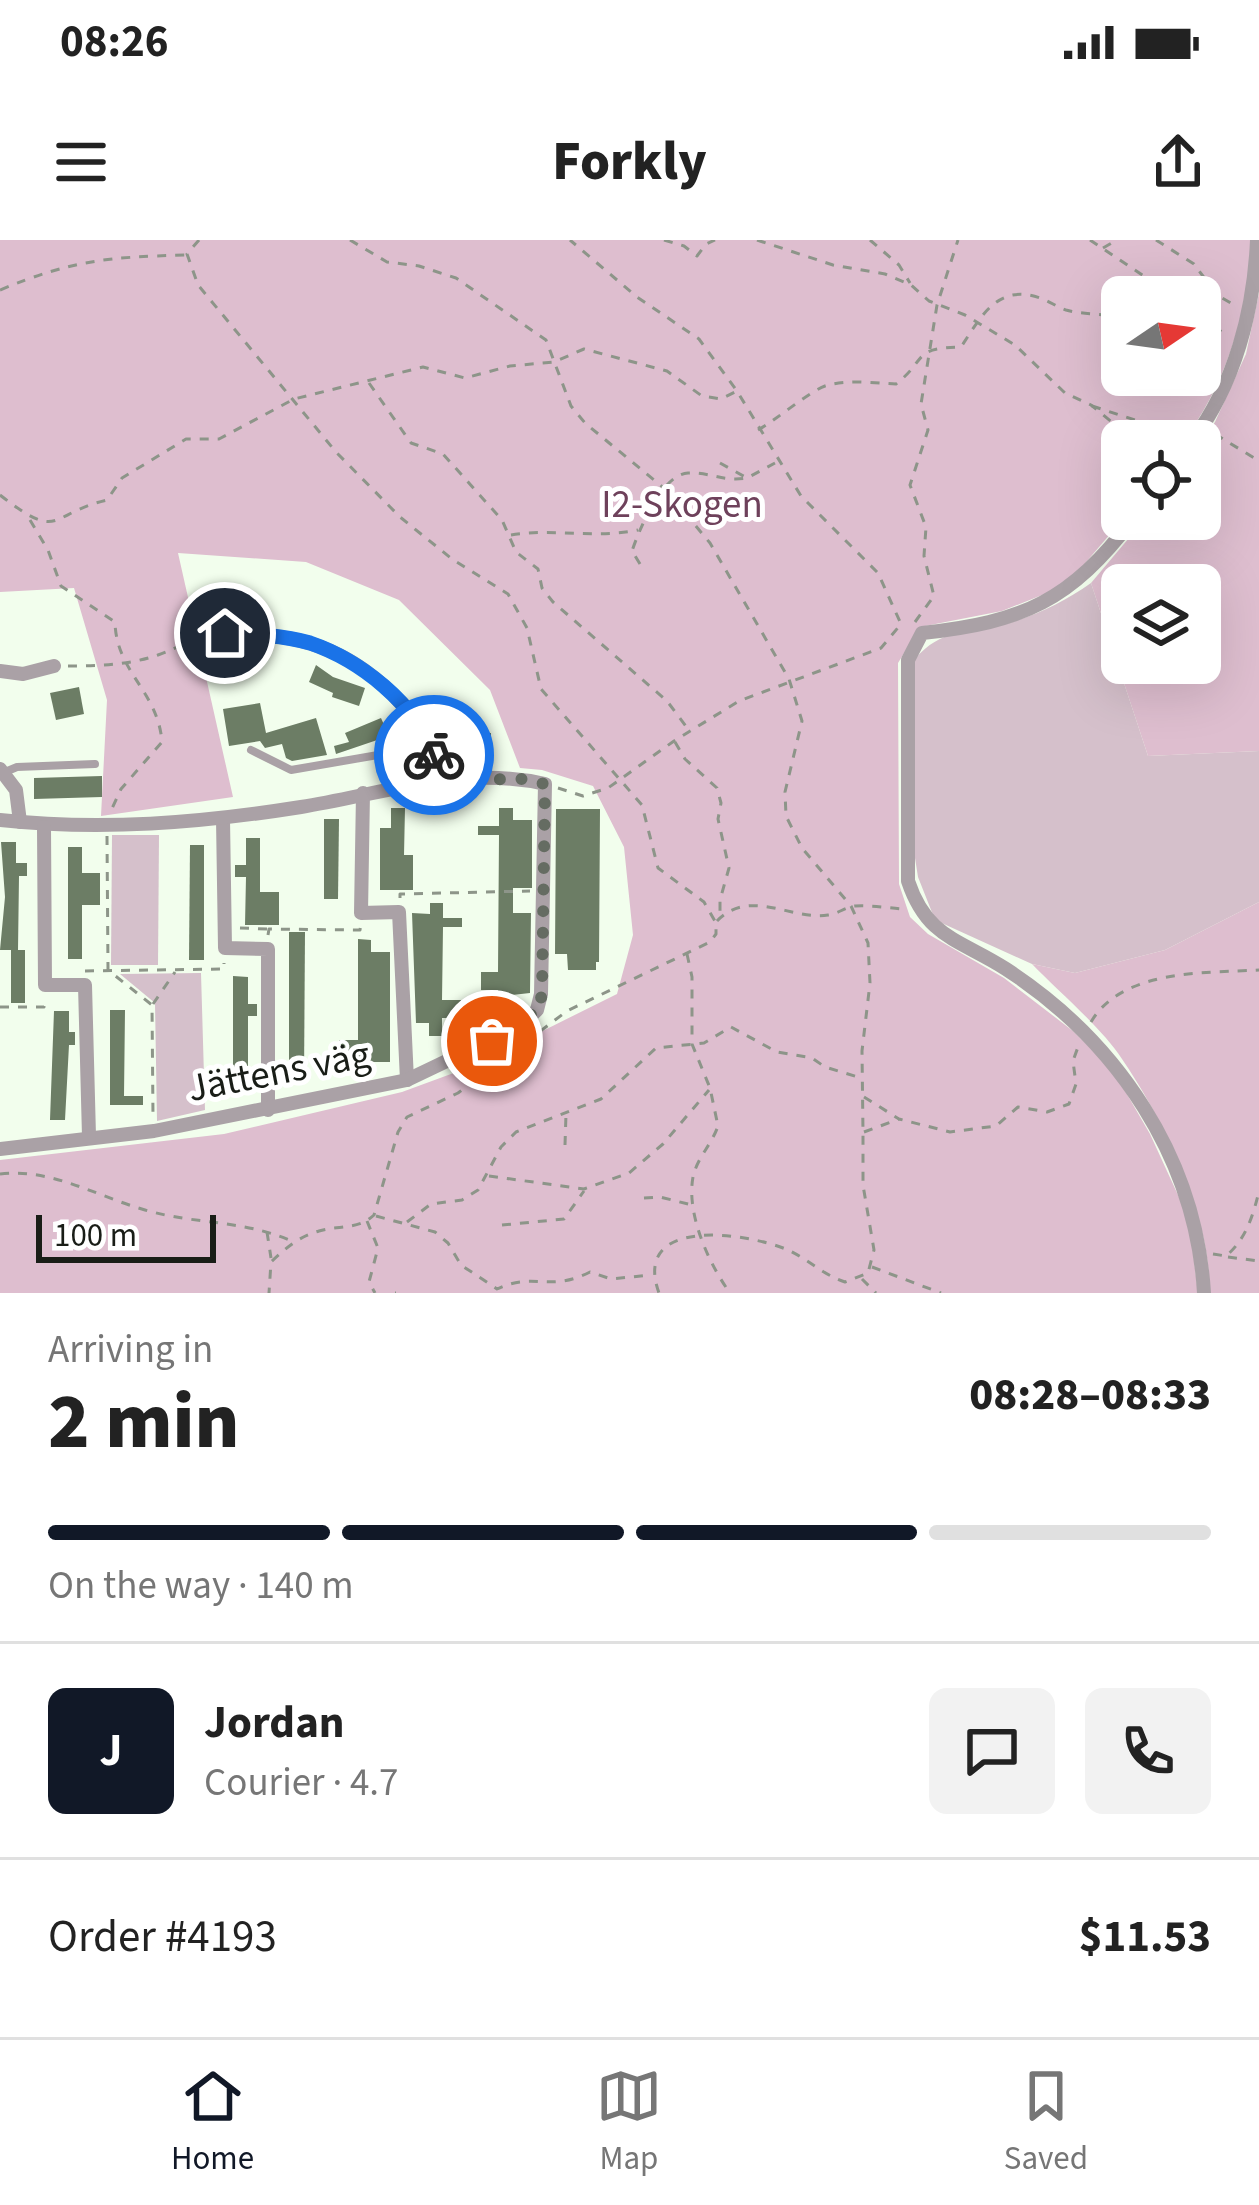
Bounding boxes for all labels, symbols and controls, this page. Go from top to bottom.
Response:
text: 08:26 [60,10,169,74]
text: Forkly [552,124,707,201]
icon: menu [48,129,114,195]
icon: share [1145,129,1211,195]
north arrow [1101,276,1221,396]
map controls [1101,276,1221,684]
button: locate [1101,420,1221,540]
park label: I2-Skogen [601,477,763,533]
button: layers [1101,564,1221,684]
pin [174,582,276,684]
icon: home [192,600,258,666]
courier [374,695,494,815]
icon: bike [401,722,467,788]
pin [441,990,543,1092]
icon: bag [459,1008,525,1074]
street label: Jättens väg [183,1027,375,1117]
scale bar [36,1209,216,1262]
text: 100 m [54,1212,137,1259]
text: Arriving in [48,1322,213,1378]
text: 08:28–08:33 [969,1363,1211,1427]
text: 2 min [48,1367,240,1478]
text: On the way · 140 m [48,1558,354,1614]
button: chat [929,1688,1055,1814]
button: phone [1085,1688,1211,1814]
text: Jordan [204,1691,345,1755]
text: J [100,1719,122,1783]
text: Courier · 4.7 [204,1755,398,1811]
text: Order #4193 [48,1905,277,1969]
text: $11.53 [1079,1905,1211,1969]
tab: Home [171,2063,254,2182]
tab: Map [596,2063,662,2182]
tab: Saved [1004,2063,1088,2182]

